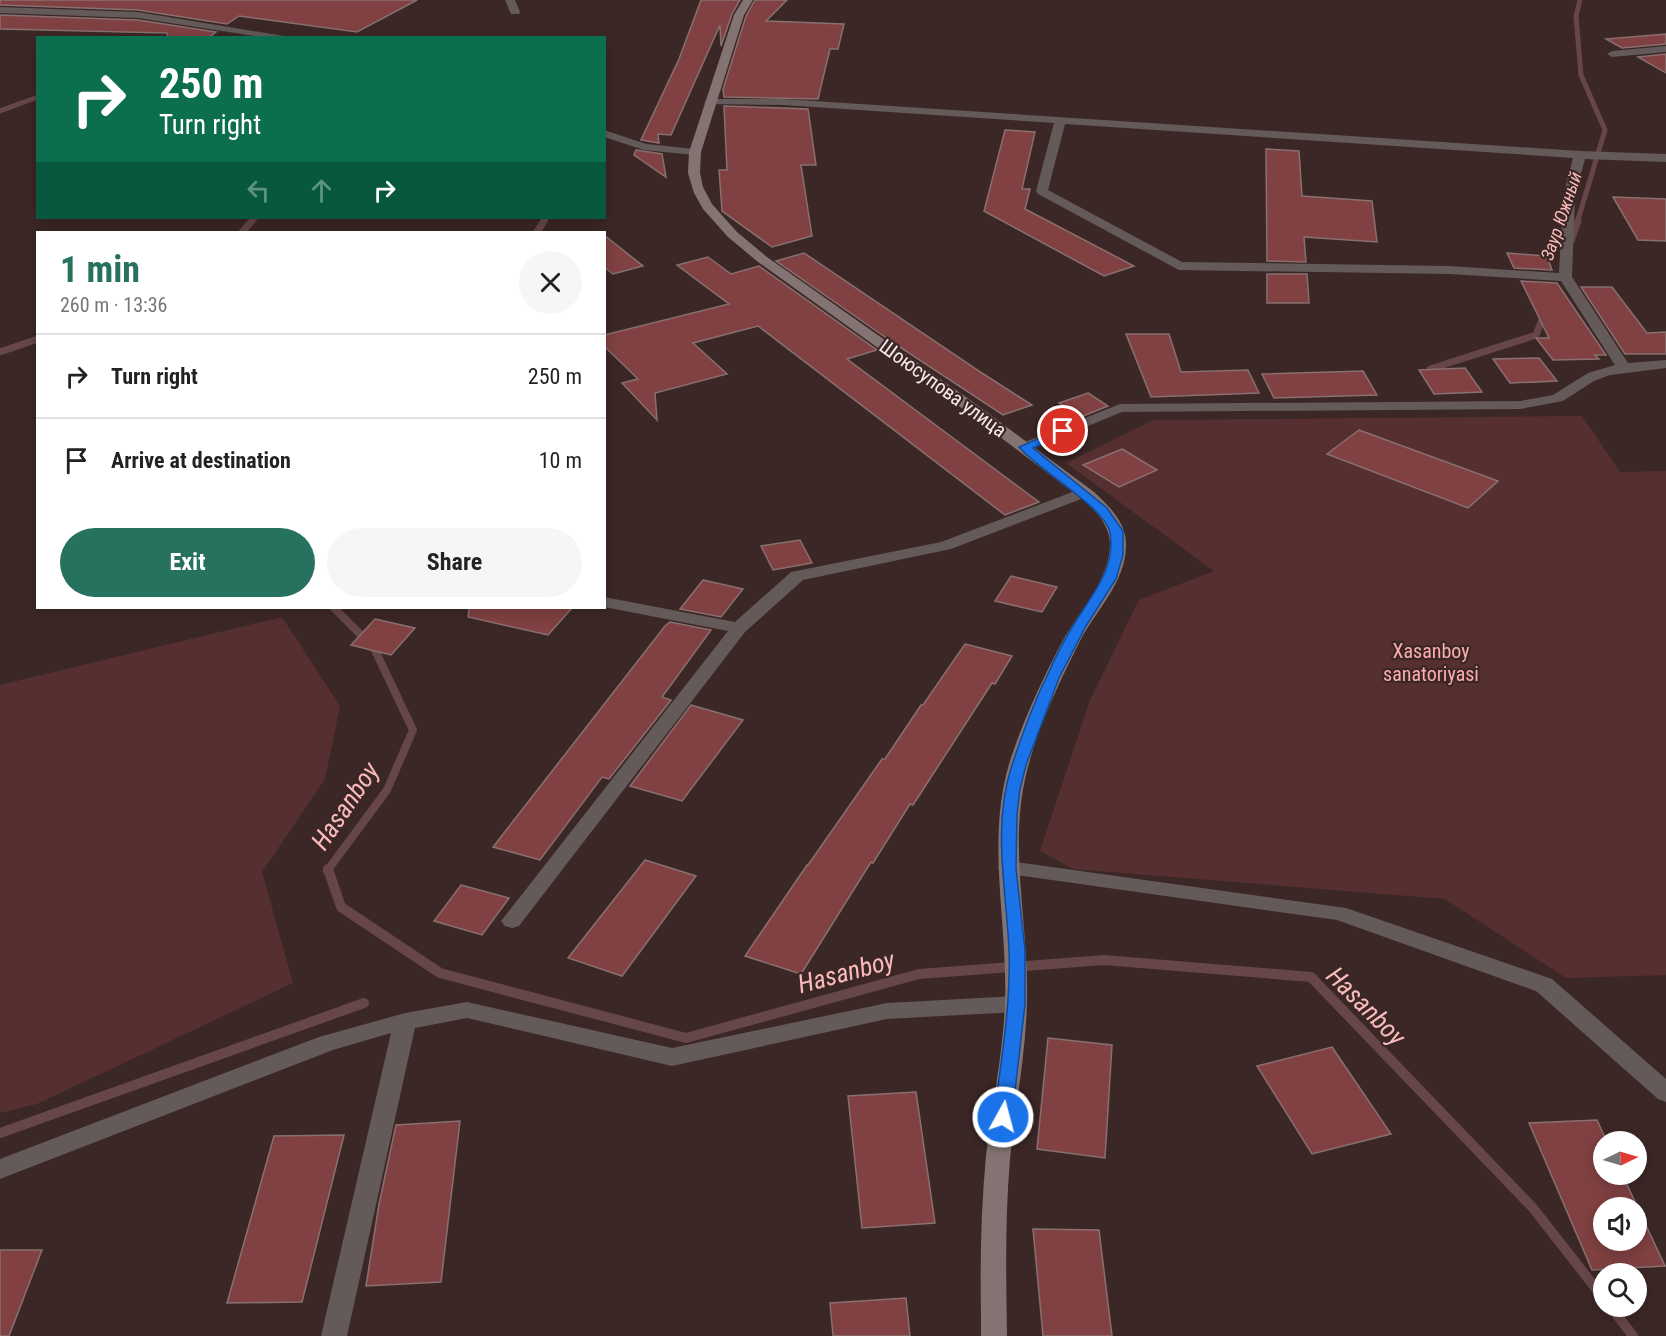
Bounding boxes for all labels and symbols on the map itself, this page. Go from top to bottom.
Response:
water label: Заур Южный [1536,169,1586,263]
street label: Шоюсупова улица [875,334,1011,442]
pin [1037,405,1088,456]
park label: Xasanboy sanatoriyasi [1383,639,1479,686]
water label: Hasanboy [305,755,386,855]
water label: Hasanboy [794,944,899,999]
water label: Hasanboy [1320,960,1413,1053]
position arrow [971,1085,1035,1149]
north arrow [1593,1131,1647,1185]

